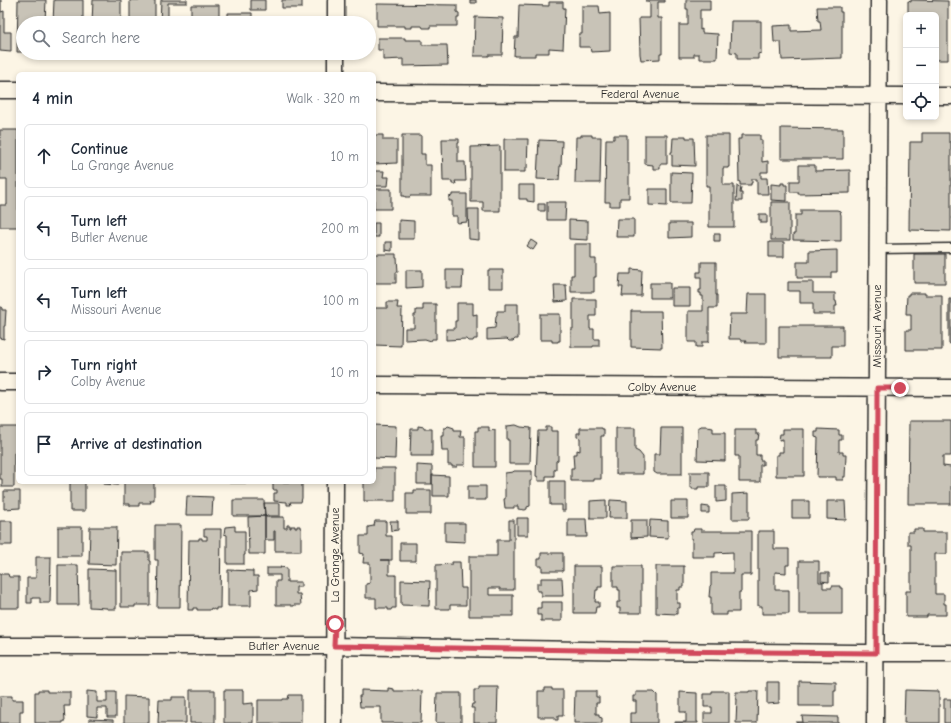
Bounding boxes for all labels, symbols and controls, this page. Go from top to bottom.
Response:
map controls [903,12,939,120]
button: + [903,12,939,48]
search box [16,16,376,60]
icon: search [30,27,52,49]
text: Search here [62,29,140,47]
button: − [903,48,939,84]
button: locate [903,84,939,120]
street label: Federal Avenue [601,87,679,101]
text: 4 min [32,89,73,108]
text: Walk · 320 m [286,91,360,106]
text: Continue [71,140,128,158]
icon: ahead [33,145,55,167]
text: 10 m [331,149,359,164]
text: La Grange Avenue [71,158,174,173]
text: Turn left [71,212,127,230]
icon: left [33,217,55,239]
text: 200 m [321,221,359,236]
text: Butler Avenue [71,230,148,245]
text: Turn left [71,284,127,302]
street label: Missouri Avenue [870,284,884,368]
icon: left [33,289,55,311]
text: 100 m [323,293,359,308]
text: Missouri Avenue [71,302,161,317]
text: Turn right [71,356,137,374]
icon: right [33,361,55,383]
text: 10 m [331,365,359,380]
text: Colby Avenue [71,374,145,389]
route end [891,379,909,397]
street label: Colby Avenue [628,380,696,394]
icon: arrive [33,433,55,455]
text: Arrive at destination [71,435,202,453]
street label: La Grange Avenue [328,508,342,602]
route start [326,615,344,633]
street label: Butler Avenue [249,639,319,653]

